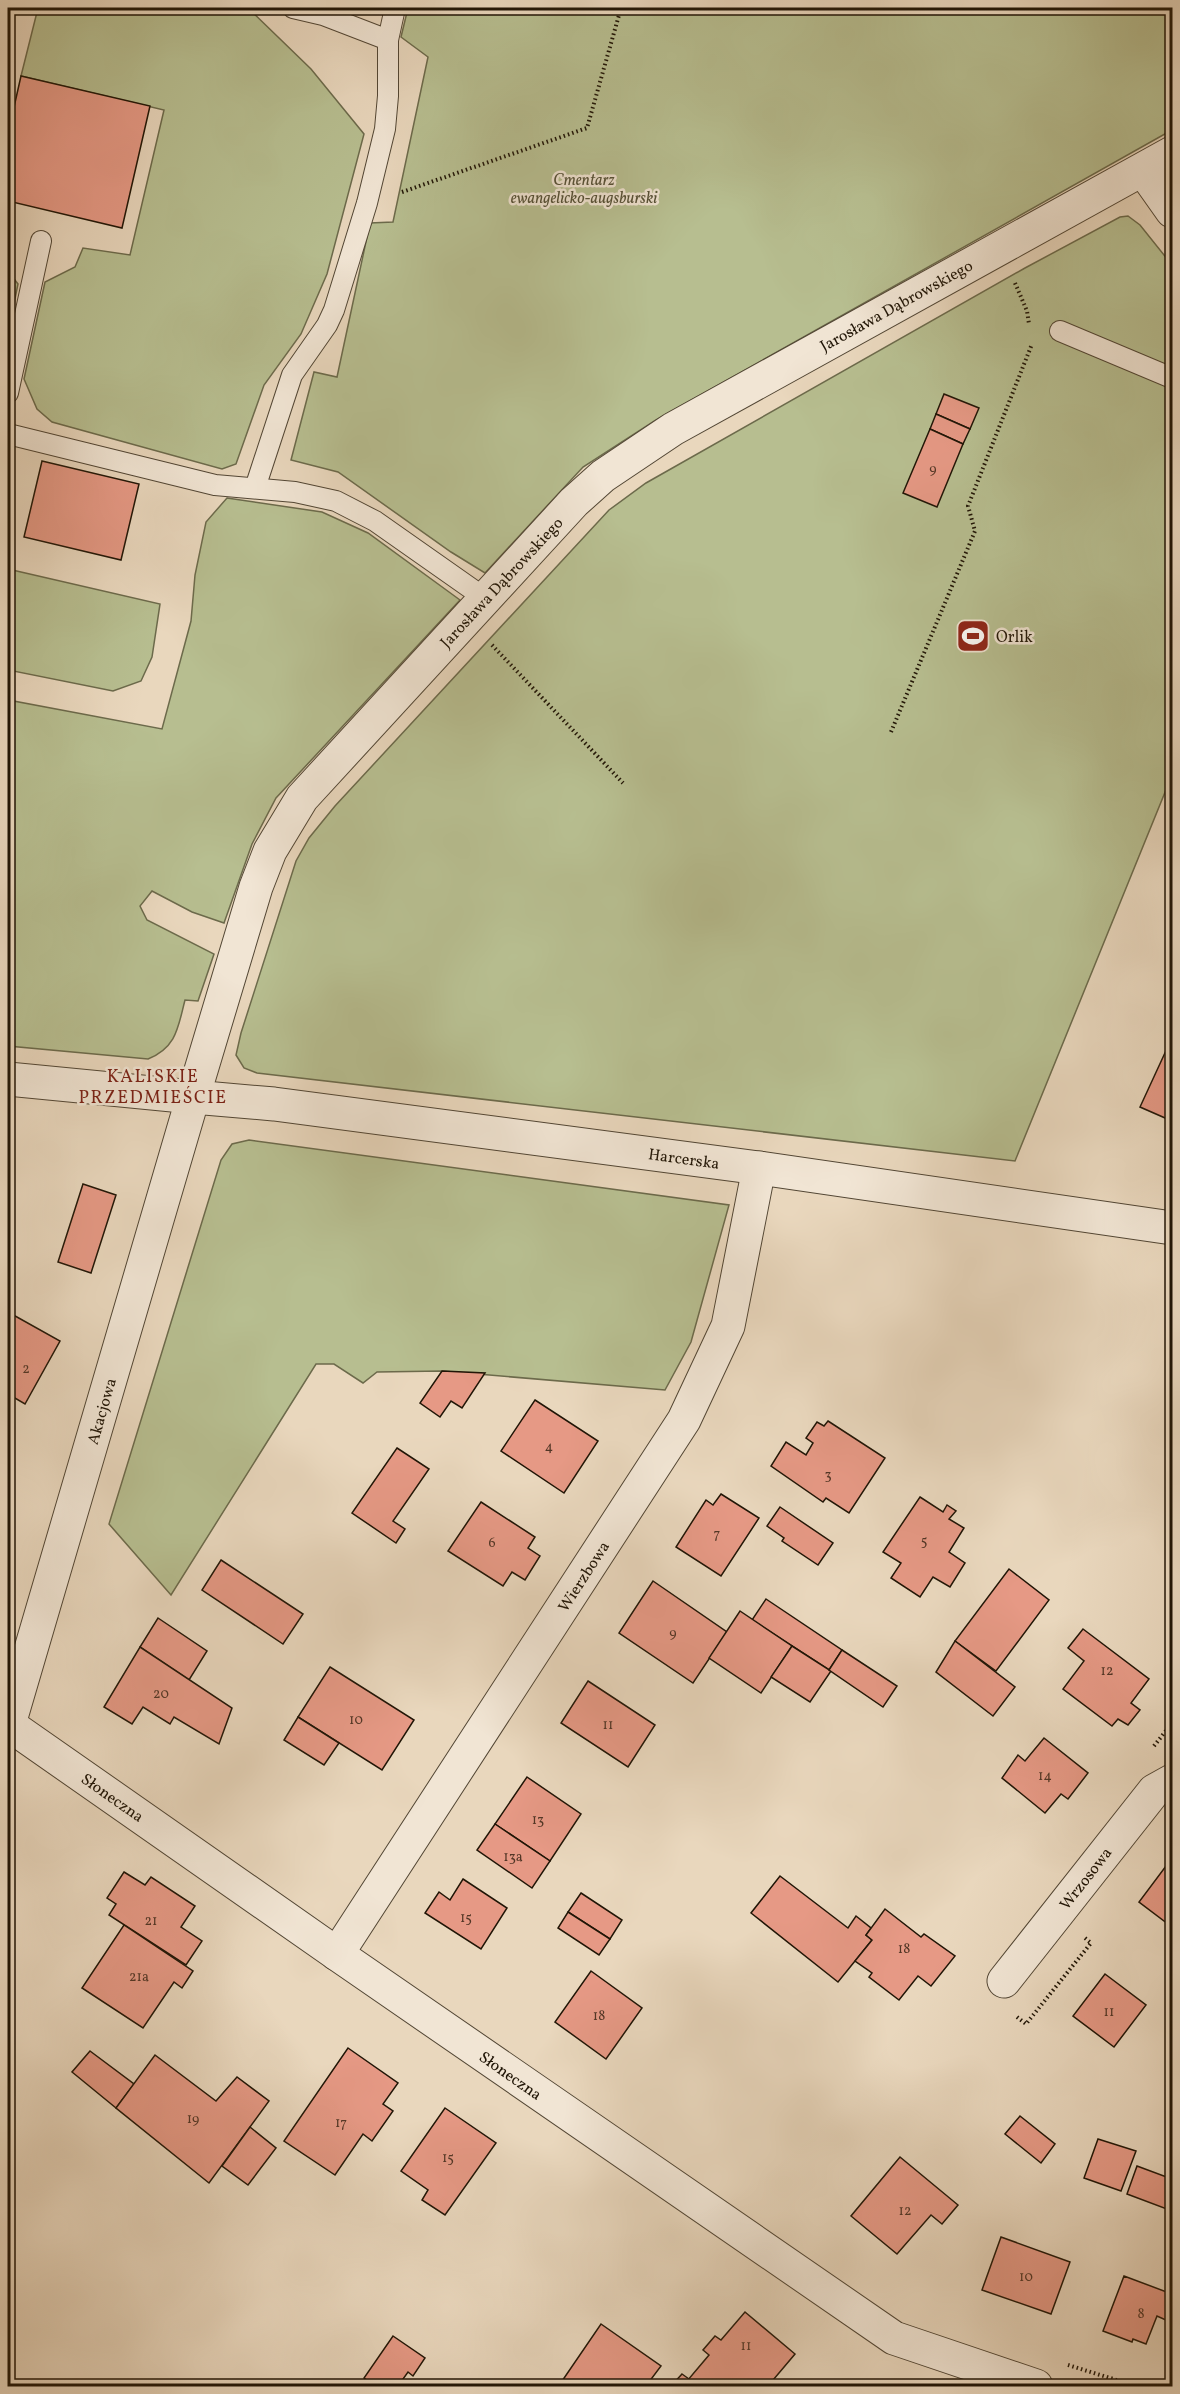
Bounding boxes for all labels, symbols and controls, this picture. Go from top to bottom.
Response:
park label: Cmentarz ewangelicko-augsburski [511,170,658,210]
street label: Jarosława Dąbrowskiego [817,256,977,358]
house number: 9 [929,460,937,479]
street label: Jarosława Dąbrowskiego [436,513,569,654]
sports icon: Orlik [955,618,991,654]
place label: Orlik [996,627,1033,649]
district label: KALISKIE PRZEDMIEŚCIE [79,1065,227,1111]
street label: Harcerska [647,1144,721,1176]
house number: 2 [22,1360,30,1379]
street label: Akacjowa [83,1376,123,1447]
house number: 4 [545,1438,553,1457]
house number: 3 [824,1466,832,1485]
house number: 7 [714,1525,721,1544]
house number: 5 [921,1532,927,1551]
house number: 6 [488,1534,496,1553]
street label: Wierzbowa [554,1537,616,1617]
house number: 9 [669,1624,677,1643]
house number: 12 [1101,1662,1113,1681]
house number: 20 [153,1685,169,1704]
house number: 10 [349,1711,363,1730]
house number: 11 [603,1716,613,1735]
house number: 14 [1038,1767,1052,1786]
street label: Słoneczna [76,1769,148,1828]
house number: 13 [532,1811,544,1830]
street label: Wrzosowa [1055,1843,1118,1915]
house number: 13a [503,1848,523,1867]
house number: 15 [460,1909,472,1928]
house number: 21 [145,1912,157,1931]
house number: 18 [898,1940,910,1959]
house number: 21a [129,1968,149,1987]
house number: 11 [1104,2003,1114,2022]
house number: 18 [593,2007,605,2026]
street label: Słoneczna [474,2047,546,2106]
house number: 19 [187,2110,199,2129]
house number: 17 [335,2114,347,2133]
house number: 15 [442,2149,454,2168]
house number: 12 [899,2202,911,2221]
house number: 10 [1019,2268,1033,2287]
house number: 8 [1137,2305,1145,2324]
house number: 11 [741,2337,751,2356]

